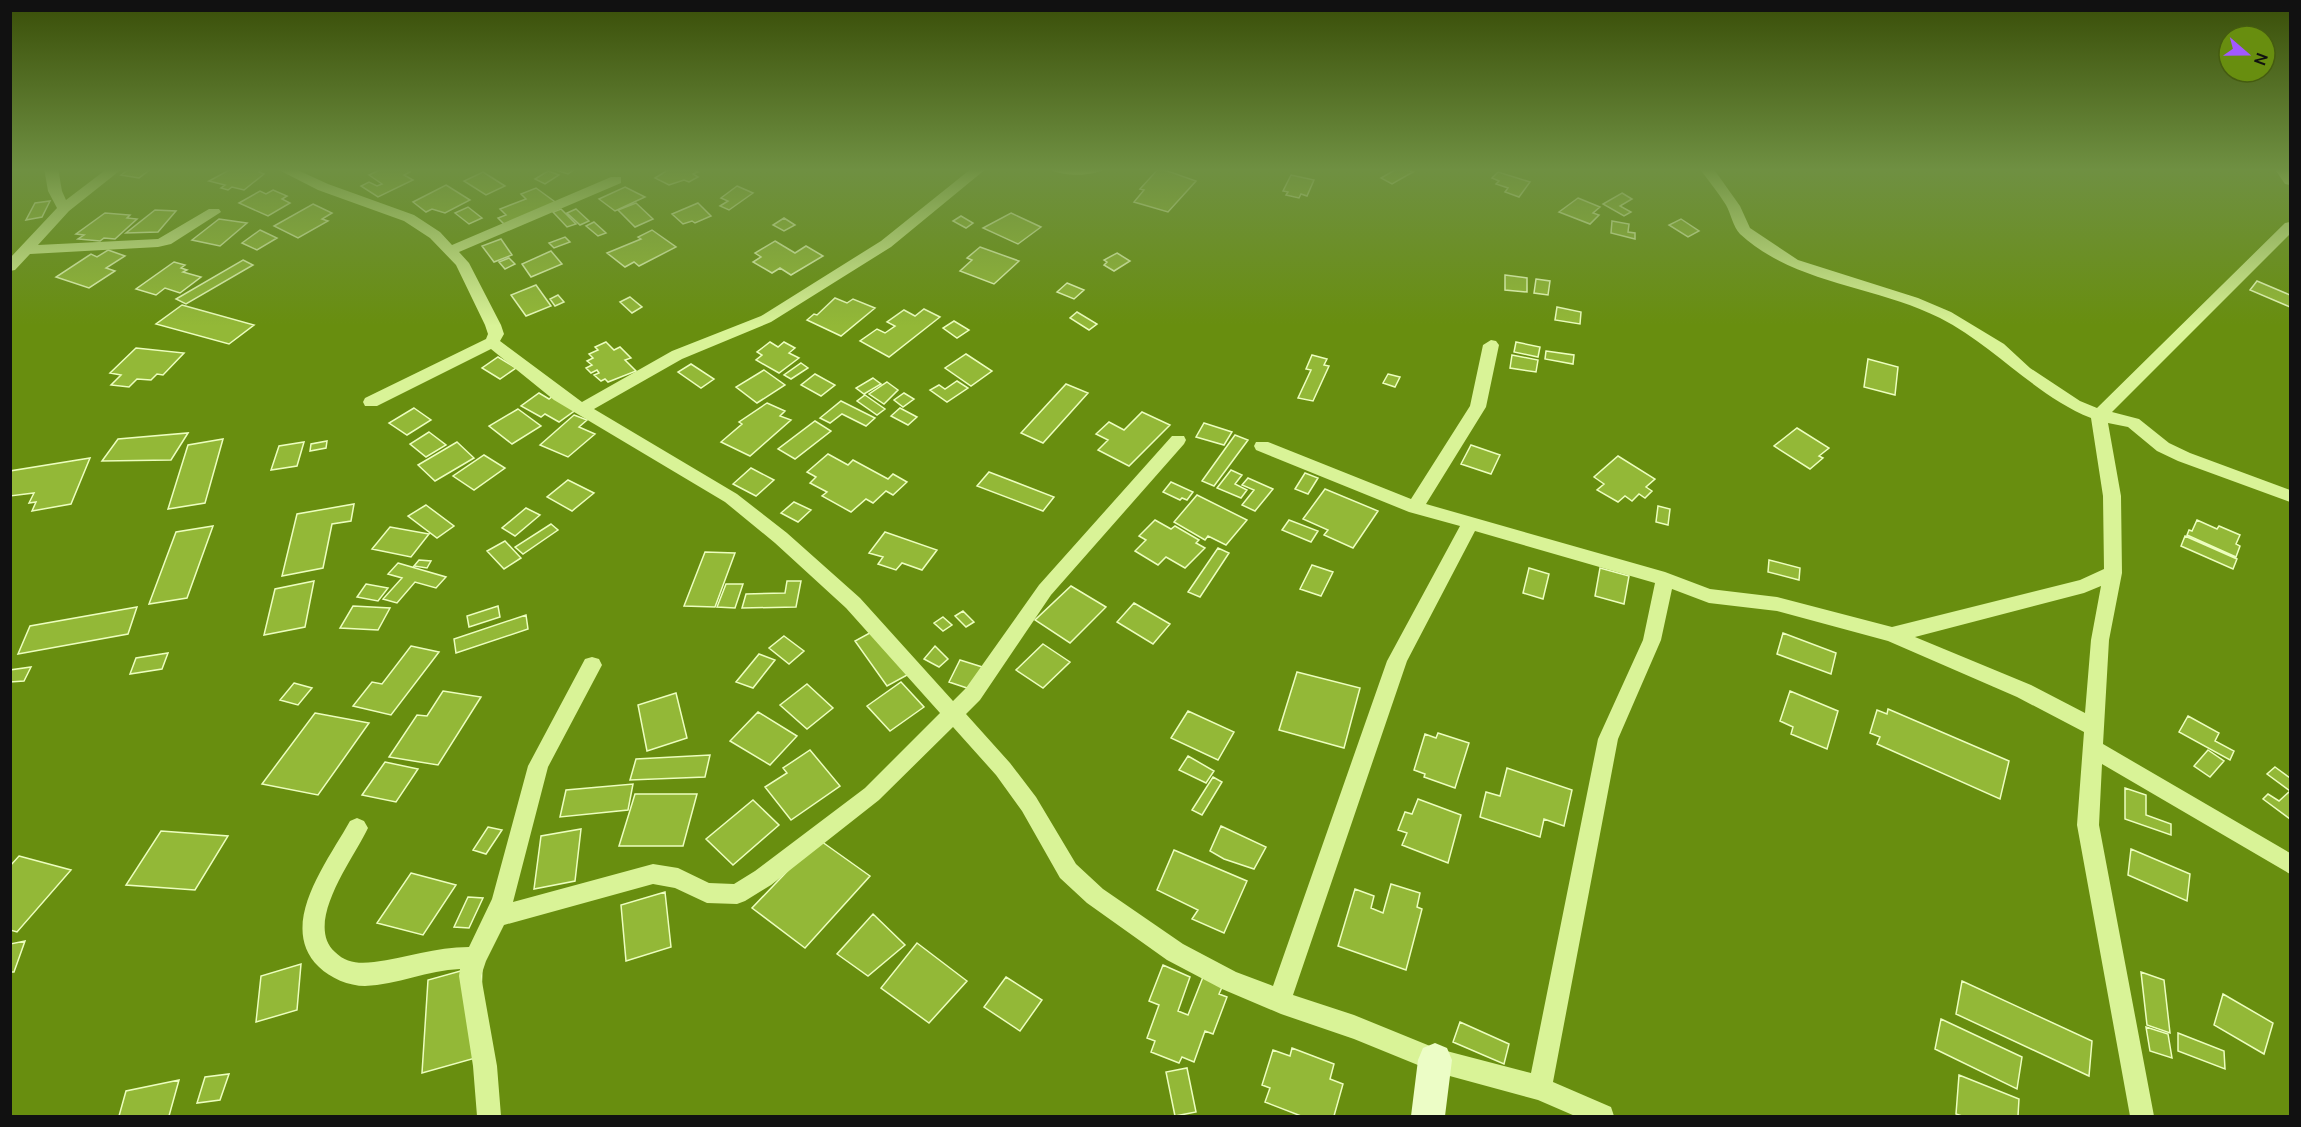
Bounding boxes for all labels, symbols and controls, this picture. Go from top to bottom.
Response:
north arrow [2217,24,2277,84]
text: N [2249,50,2273,68]

